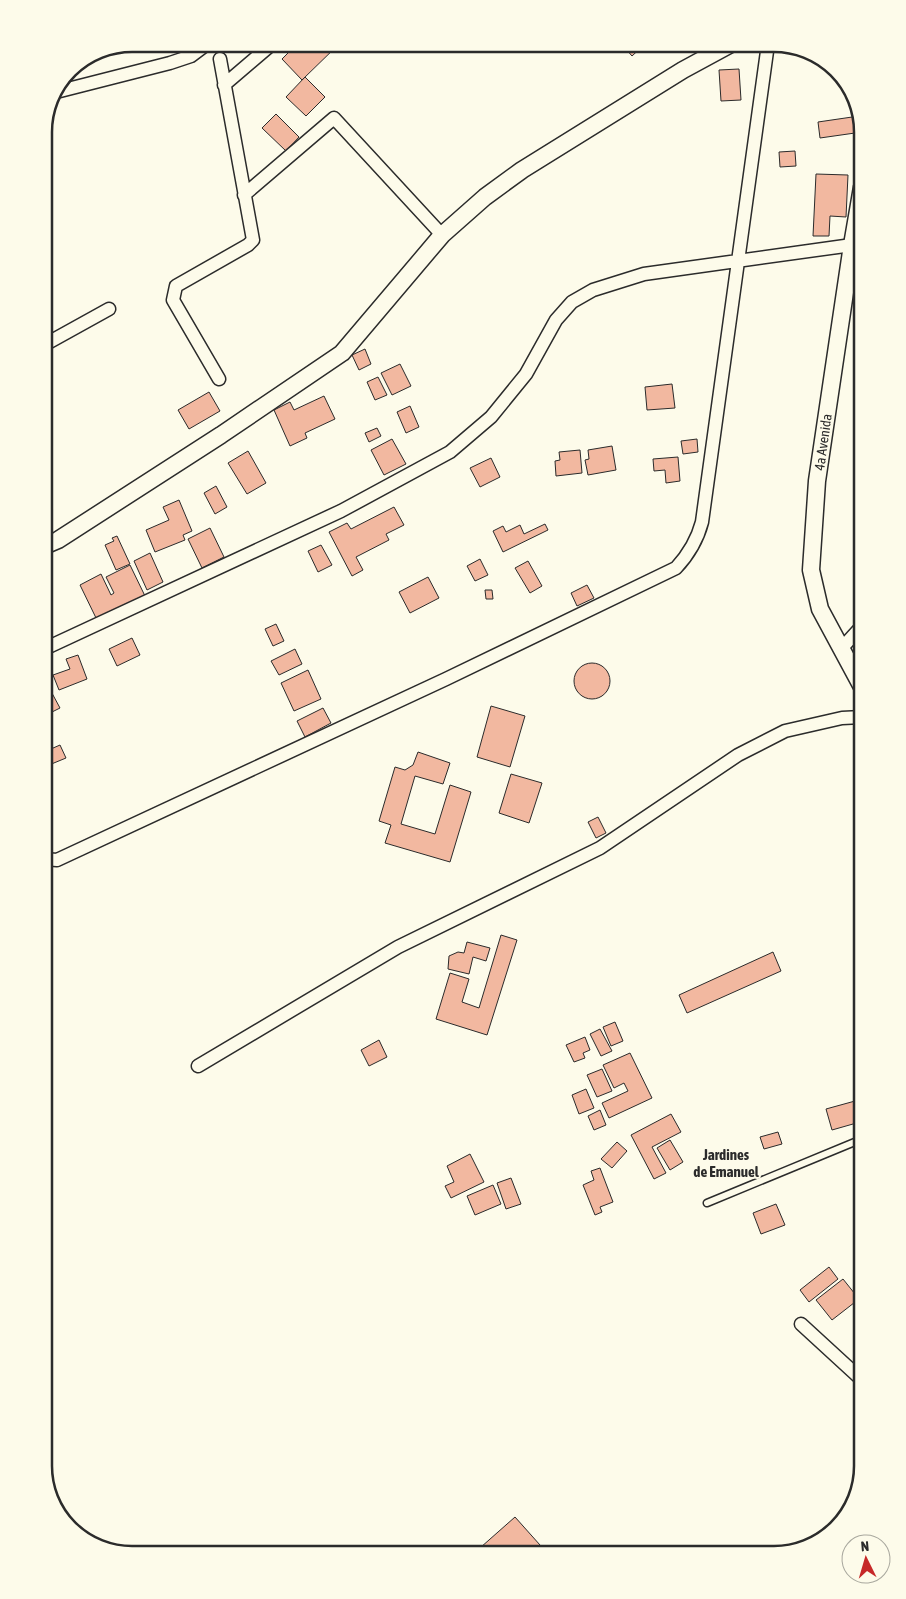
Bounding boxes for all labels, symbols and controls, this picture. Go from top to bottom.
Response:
street label: 4a Avenida [811,413,835,471]
district label: Jardines de Emanuel [693,1146,760,1180]
north arrow [841,1534,891,1584]
text: N [860,1538,870,1554]

